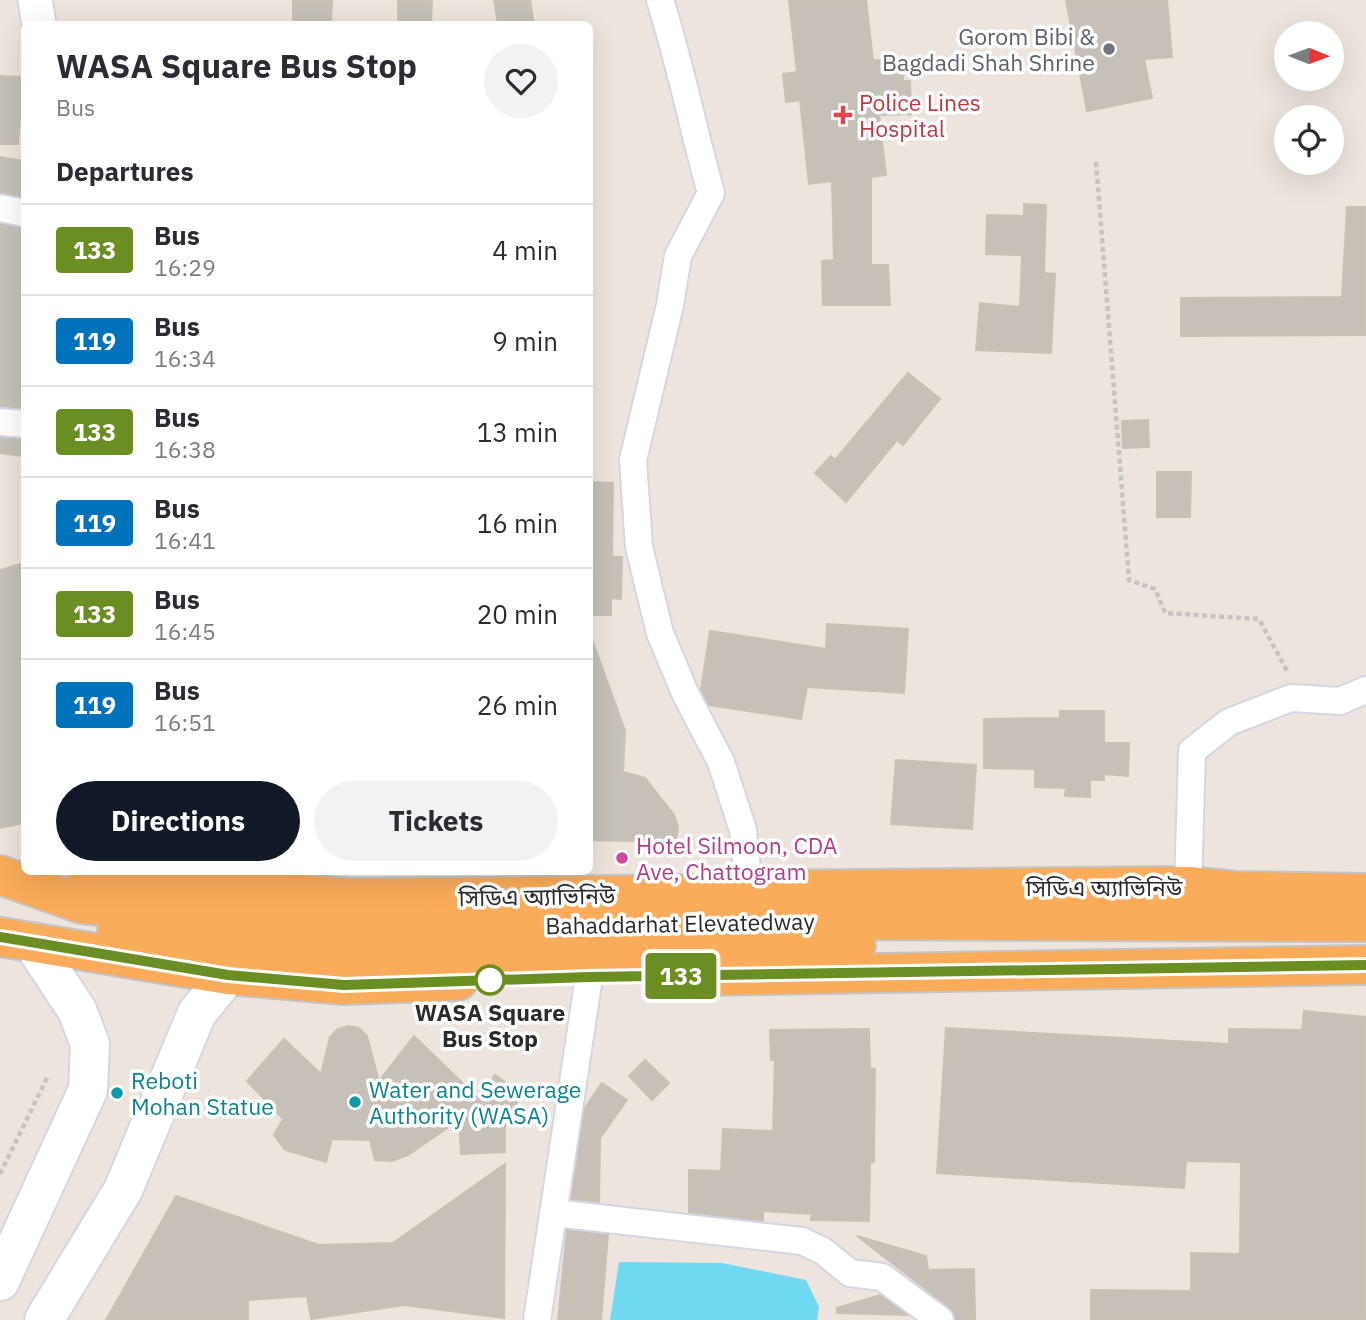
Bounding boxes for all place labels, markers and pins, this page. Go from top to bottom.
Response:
place label: Gorom Bibi & Bagdadi Shah Shrine [882,21,1095,77]
marker: Gorom Bibi & Bagdadi Shah Shrine [1101,41,1117,57]
place label: Police Lines Hospital [859,87,981,143]
marker: Police Lines Hospital [833,105,853,125]
place label: Hotel Silmoon, CDA Ave, Chattogram [636,830,838,886]
marker: Hotel Silmoon, CDA Ave, Chattogram [614,850,630,866]
marker: WASA Square Bus Stop [475,965,505,995]
place label: WASA Square Bus Stop [415,997,565,1053]
place label: Reboti Mohan Statue [131,1065,274,1121]
place label: Water and Sewerage Authority (WASA) [369,1074,581,1130]
marker: Reboti Mohan Statue [109,1085,125,1101]
marker: Water and Sewerage Authority (WASA) [347,1094,363,1110]

